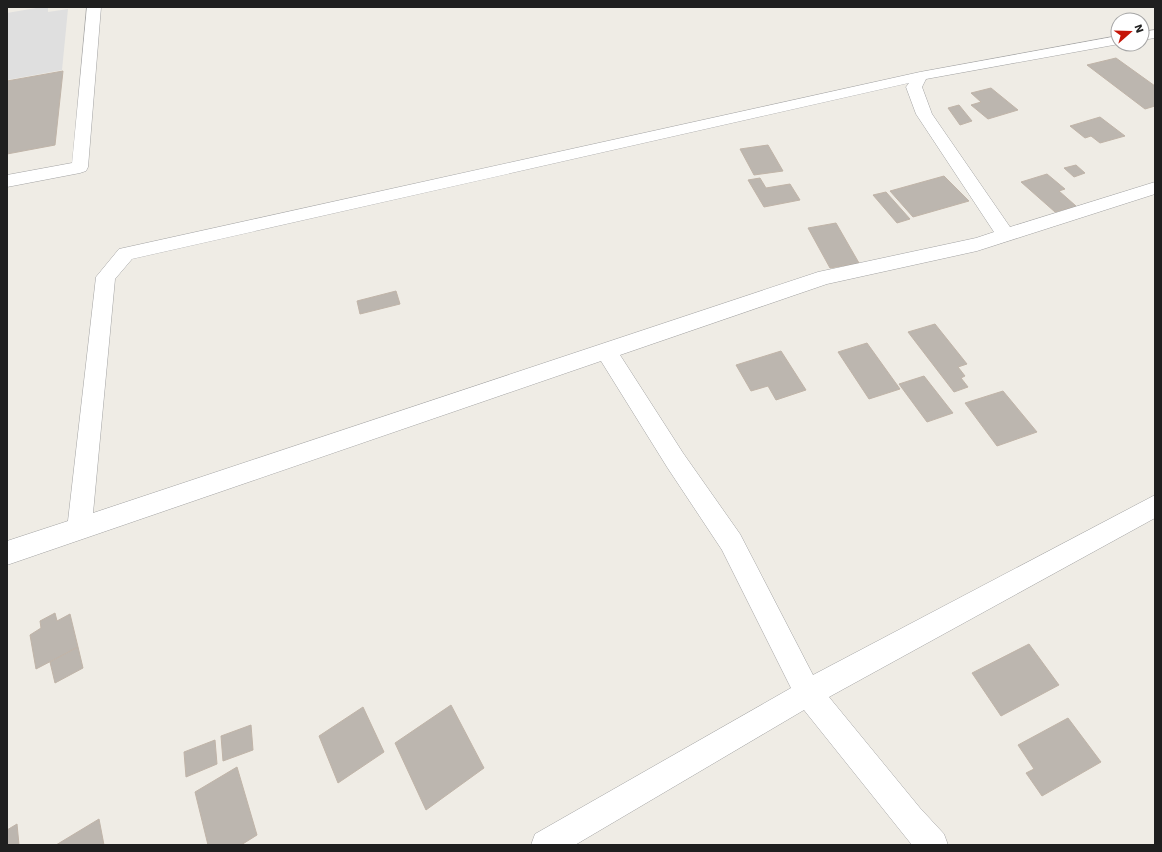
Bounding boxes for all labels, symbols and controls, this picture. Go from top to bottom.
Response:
north arrow [1110,12,1150,52]
text: N [1131,23,1146,35]

